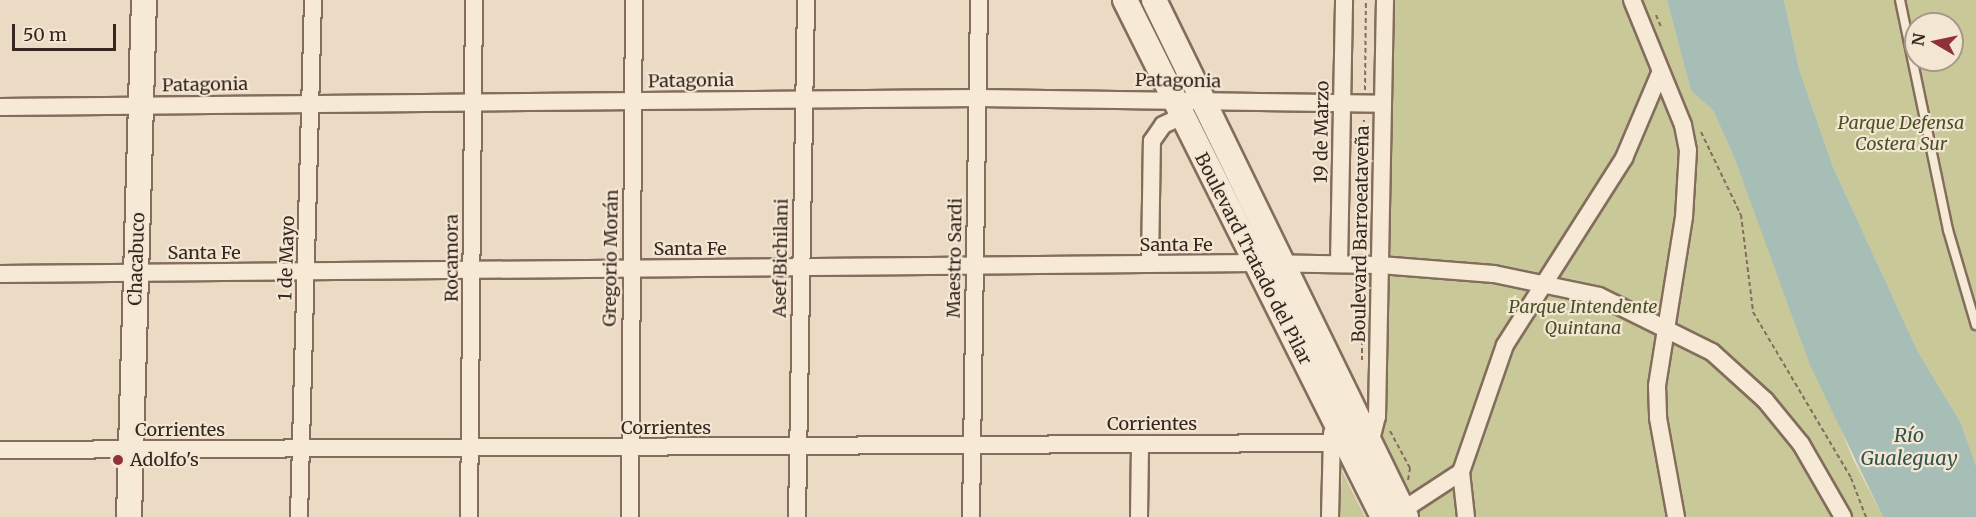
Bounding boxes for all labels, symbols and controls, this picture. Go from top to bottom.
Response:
scale bar [15,12,118,50]
north arrow [1904,12,1964,72]
text: 50 m [23,23,67,46]
text: N [1907,32,1929,47]
street label: Patagonia [648,69,734,93]
street label: Patagonia [1135,69,1221,93]
street label: Patagonia [162,73,248,97]
street label: 19 de Marzo [1310,80,1334,184]
park label: Parque Defensa Costera Sur [1838,113,1964,156]
street label: Boulevard Barroeataveña [1348,125,1374,343]
street label: Boulevard Tratado del Pilar [1190,149,1316,369]
street label: Gregorio Morán [599,189,623,327]
street label: Asef Bichilani [769,198,793,318]
street label: Maestro Sardi [943,198,967,318]
street label: Chacabuco [125,212,149,306]
street label: Rocamora [441,214,463,302]
street label: 1 de Mayo [275,215,299,301]
street label: Santa Fe [1139,234,1213,256]
street label: Santa Fe [653,238,727,260]
street label: Santa Fe [167,242,241,264]
park label: Parque Intendente Quintana [1508,297,1658,340]
street label: Corrientes [1107,413,1197,435]
street label: Corrientes [621,417,711,439]
street label: Corrientes [135,419,225,441]
water label: Río Gualeguay [1860,422,1958,469]
place label: Adolfo's [130,449,199,471]
marker: Adolfo's [111,453,125,467]

